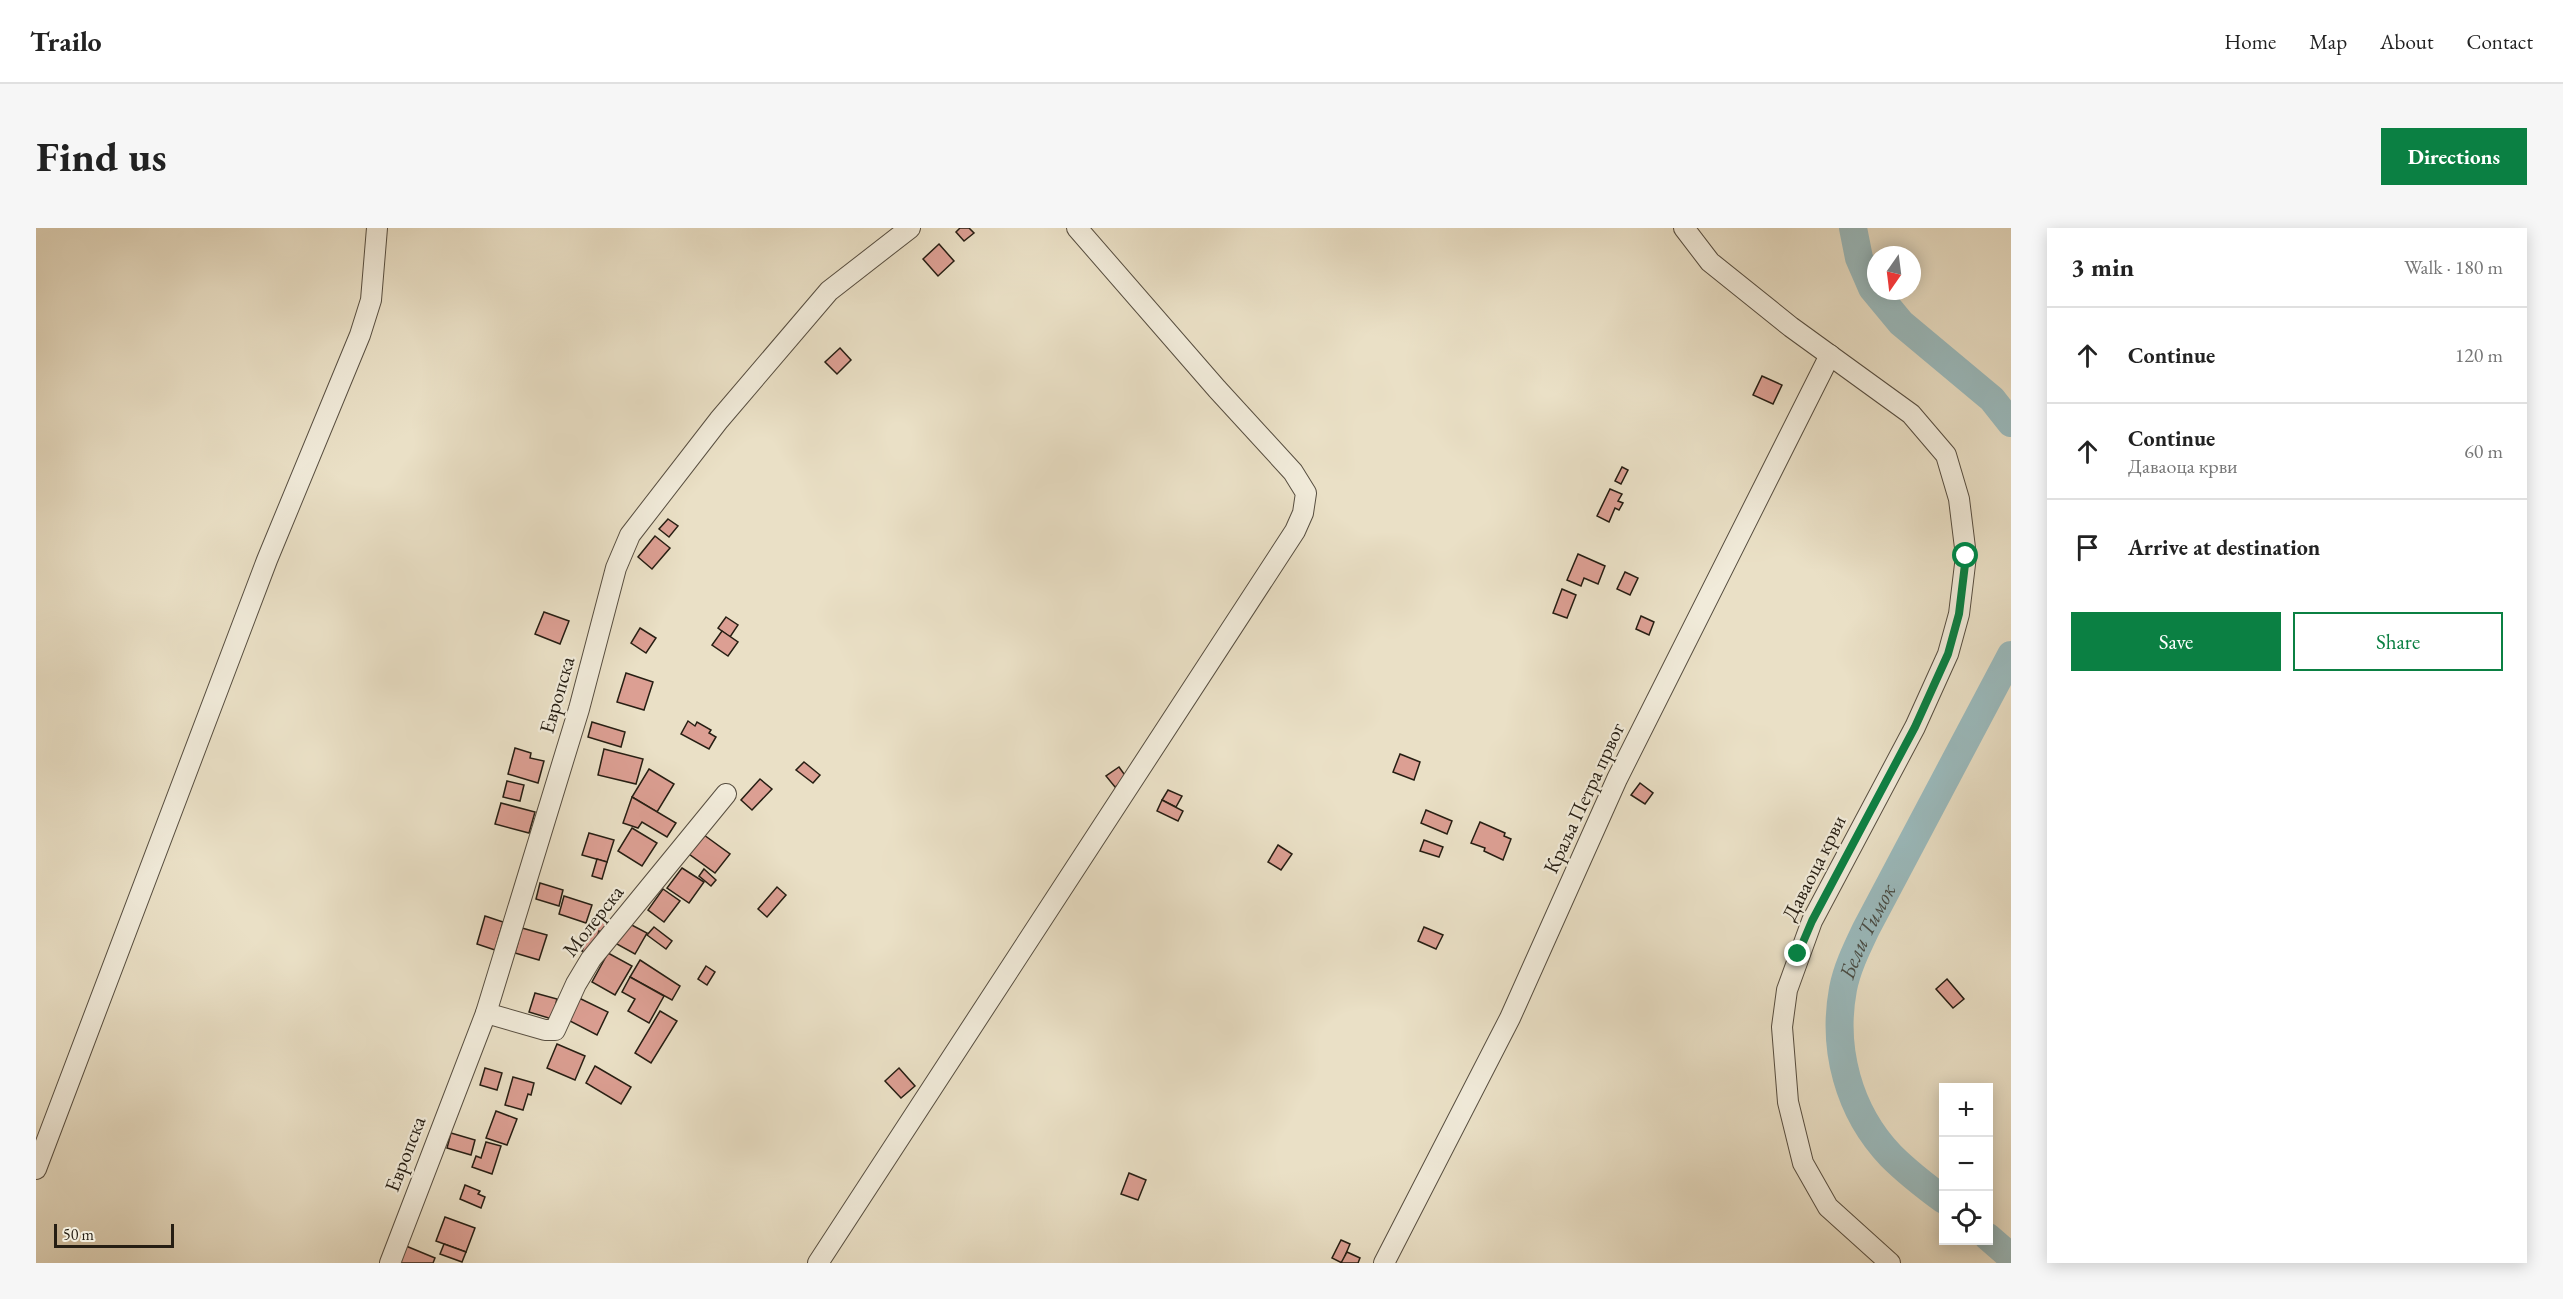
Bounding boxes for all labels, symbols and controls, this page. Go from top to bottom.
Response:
text: Trailo [30,23,102,59]
text: Home [2224,28,2276,55]
text: Map [2309,28,2347,55]
text: About [2380,28,2433,55]
text: Contact [2466,28,2533,55]
button: Directions [2381,128,2527,185]
text: Find us [36,129,167,184]
north arrow [1867,246,1921,300]
text: 3 min [2071,250,2134,284]
text: Walk · 180 m [2404,254,2503,280]
icon: ahead [2071,339,2104,372]
text: Continue [2128,341,2215,370]
text: 120 m [2455,342,2503,368]
text: Continue [2128,424,2215,453]
icon: ahead [2071,435,2104,468]
text: 60 m [2464,438,2503,464]
text: Даваоца крви [2128,453,2238,479]
icon: arrive [2071,531,2104,564]
text: Arrive at destination [2128,533,2320,562]
route start [1952,542,1978,568]
button: Save [2071,612,2281,671]
button: Share [2293,612,2503,671]
street label: Европска [533,653,581,737]
street label: Краља Петра првог [1537,718,1631,878]
street label: Даваоца крви [1775,810,1852,925]
water label: Бели Тимок [1832,878,1903,984]
street label: Молерска [556,879,629,962]
route end [1784,940,1810,966]
map controls [1939,1083,1993,1245]
button: + [1939,1083,1993,1137]
street label: Европска [378,1112,432,1196]
button: − [1939,1137,1993,1191]
button: locate [1939,1191,1993,1245]
scale bar [54,1221,174,1248]
text: 50 m [63,1224,94,1245]

